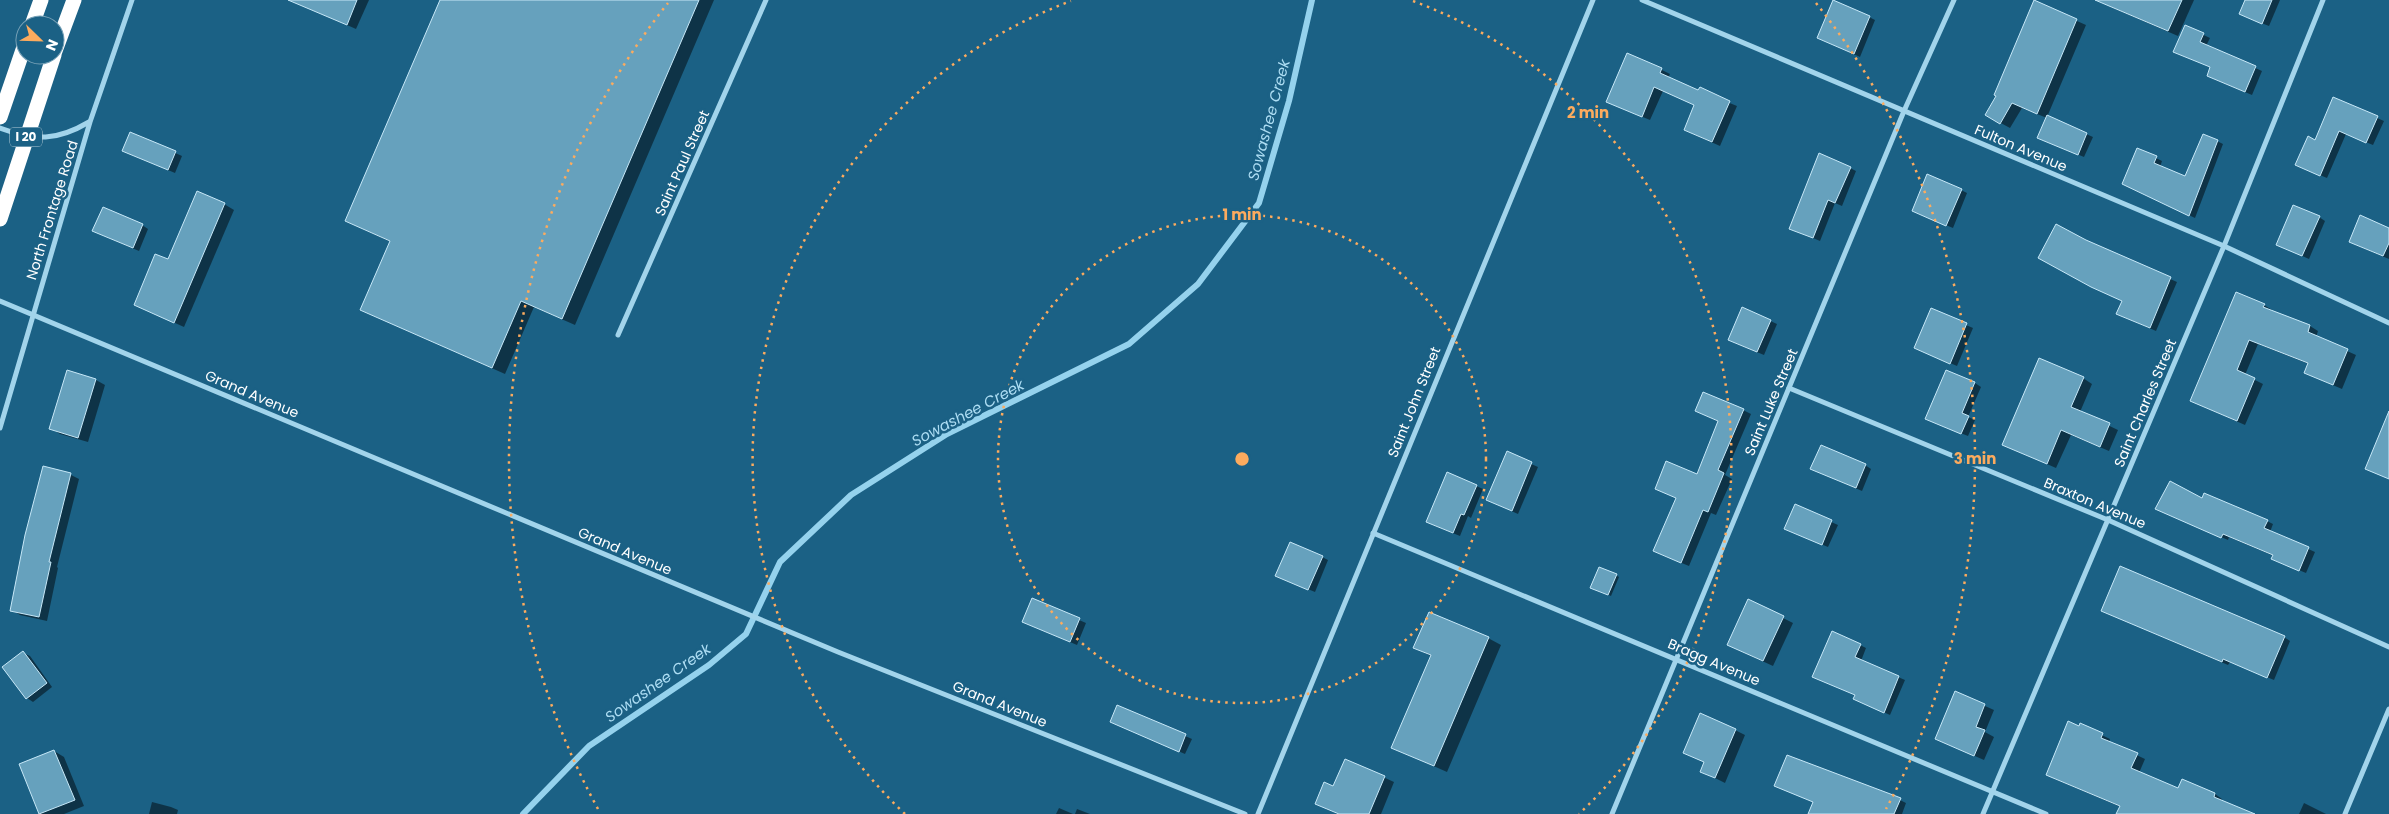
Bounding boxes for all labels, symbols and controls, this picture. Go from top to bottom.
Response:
north arrow [15,15,65,65]
text: N [41,36,63,54]
water label: Sowashee Creek [1242,56,1295,183]
text: 2 min [1567,102,1609,123]
street label: Saint Paul Street [650,107,714,219]
street label: Fulton Avenue [1972,119,2071,177]
road number: I 20 [10,128,42,146]
street label: North Frontage Road [21,138,83,282]
text: 1 min [1222,204,1262,225]
street label: Saint Charles Street [2109,336,2181,470]
street label: Saint John Street [1383,344,1445,460]
street label: Saint Luke Street [1739,345,1803,459]
street label: Grand Avenue [202,365,302,423]
water label: Sowashee Creek [908,373,1029,451]
text: 3 min [1954,448,1996,469]
centre of rings [1233,450,1251,468]
street label: Braxton Avenue [2041,472,2149,534]
street label: Grand Avenue [575,522,675,580]
street label: Bragg Avenue [1665,634,1764,691]
water label: Sowashee Creek [601,637,716,727]
street label: Grand Avenue [950,676,1051,732]

